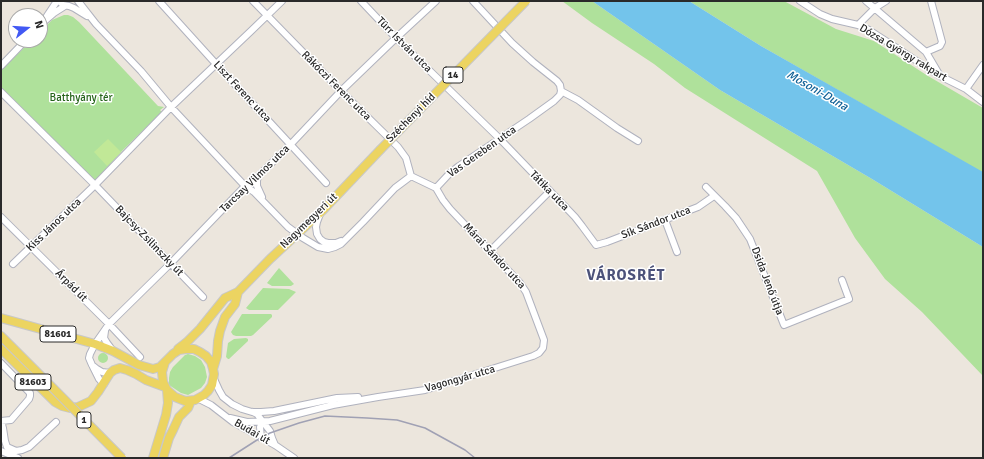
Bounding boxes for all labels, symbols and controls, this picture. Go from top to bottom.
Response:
north arrow [8,8,48,48]
street label: Türr István utca [374,15,434,75]
text: N [32,19,46,30]
street label: Dózsa György rakpart [857,22,949,84]
street label: Rákóczi Ferenc utca [298,48,374,124]
street label: Liszt Ferenc utca [210,59,274,125]
road number: 14 [443,67,463,83]
water label: Mosoni-Duna [784,68,850,114]
park label: Batthyány tér [50,91,112,105]
street label: Széchenyi híd [384,91,438,145]
street label: Vas Gereben utca [445,123,519,181]
street label: Tarcsay Vilmos utca [217,142,293,216]
street label: Tátika utca [527,168,571,214]
street label: Nagymegyeri út [278,191,340,251]
street label: Kiss János utca [24,195,84,255]
street label: Bajcsy-Zsilinszky út [112,203,186,279]
street label: Sík Sándor utca [619,204,693,242]
street label: Márai Sándor utca [460,220,528,292]
street label: Dsida Jenő útja [748,245,786,317]
street label: Árpád út [52,267,90,305]
district label: VÁROSRÉT [587,267,665,285]
road number: 81601 [40,326,76,342]
street label: Vagongyár utca [423,363,497,395]
road number: 81603 [15,374,51,390]
road number: 1 [77,412,91,428]
street label: Budai út [232,416,272,448]

